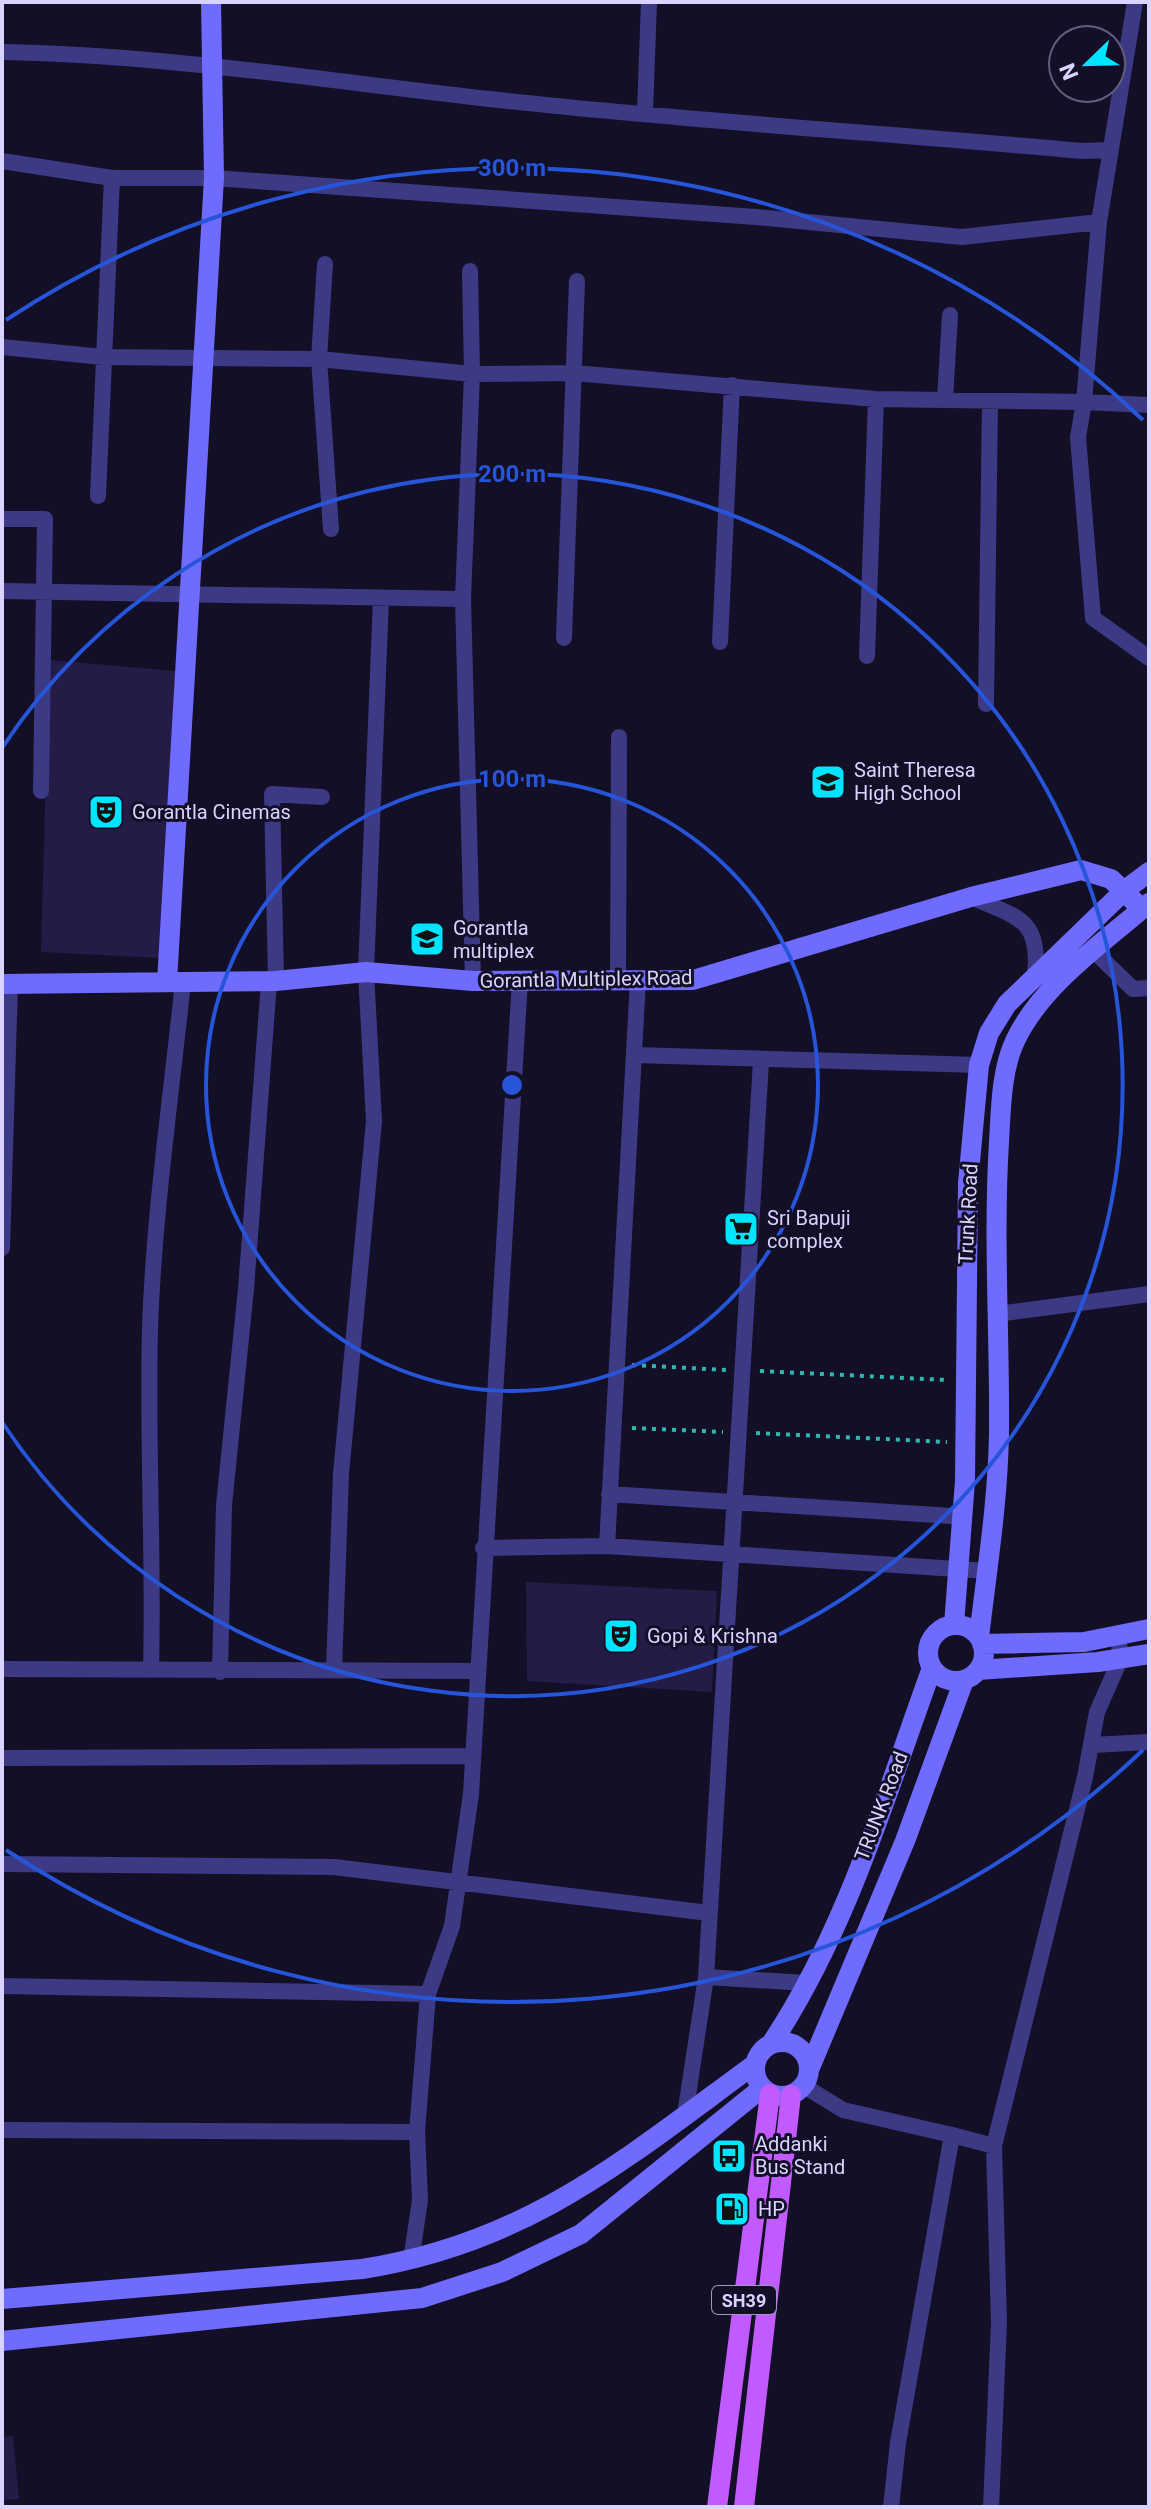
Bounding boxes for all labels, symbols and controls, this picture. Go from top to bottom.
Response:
north arrow [1047,24,1127,104]
text: N [1055,60,1084,84]
text: 300 m [478,154,546,182]
text: 200 m [478,460,546,488]
place label: Saint Theresa High School [854,758,976,805]
school or university icon: Saint Theresa High School [809,763,847,801]
text: 100 m [478,765,546,793]
theatre icon: Gorantla Cinemas [87,793,125,831]
place label: Gorantla Cinemas [132,800,291,824]
place label: Gorantla multiplex [453,916,535,963]
school or university icon: Gorantla multiplex [408,920,446,958]
street label: Gorantla Multiplex Road [479,965,693,993]
centre of rings [498,1071,526,1099]
street label: Trunk Road [953,1163,983,1265]
place label: Sri Bapuji complex [767,1206,851,1253]
supermarket icon: Sri Bapuji complex [722,1210,760,1248]
theatre icon: Gopi & Krishna [602,1617,640,1655]
place label: Gopi & Krishna [647,1624,778,1648]
street label: TRUNK Road [849,1748,913,1864]
place label: Addanki Bus Stand [755,2132,845,2179]
bus stop icon: Addanki Bus Stand [710,2137,748,2175]
fuel station icon: HP [713,2190,751,2228]
place label: HP [758,2197,785,2221]
road number: SH39 [712,2286,776,2314]

